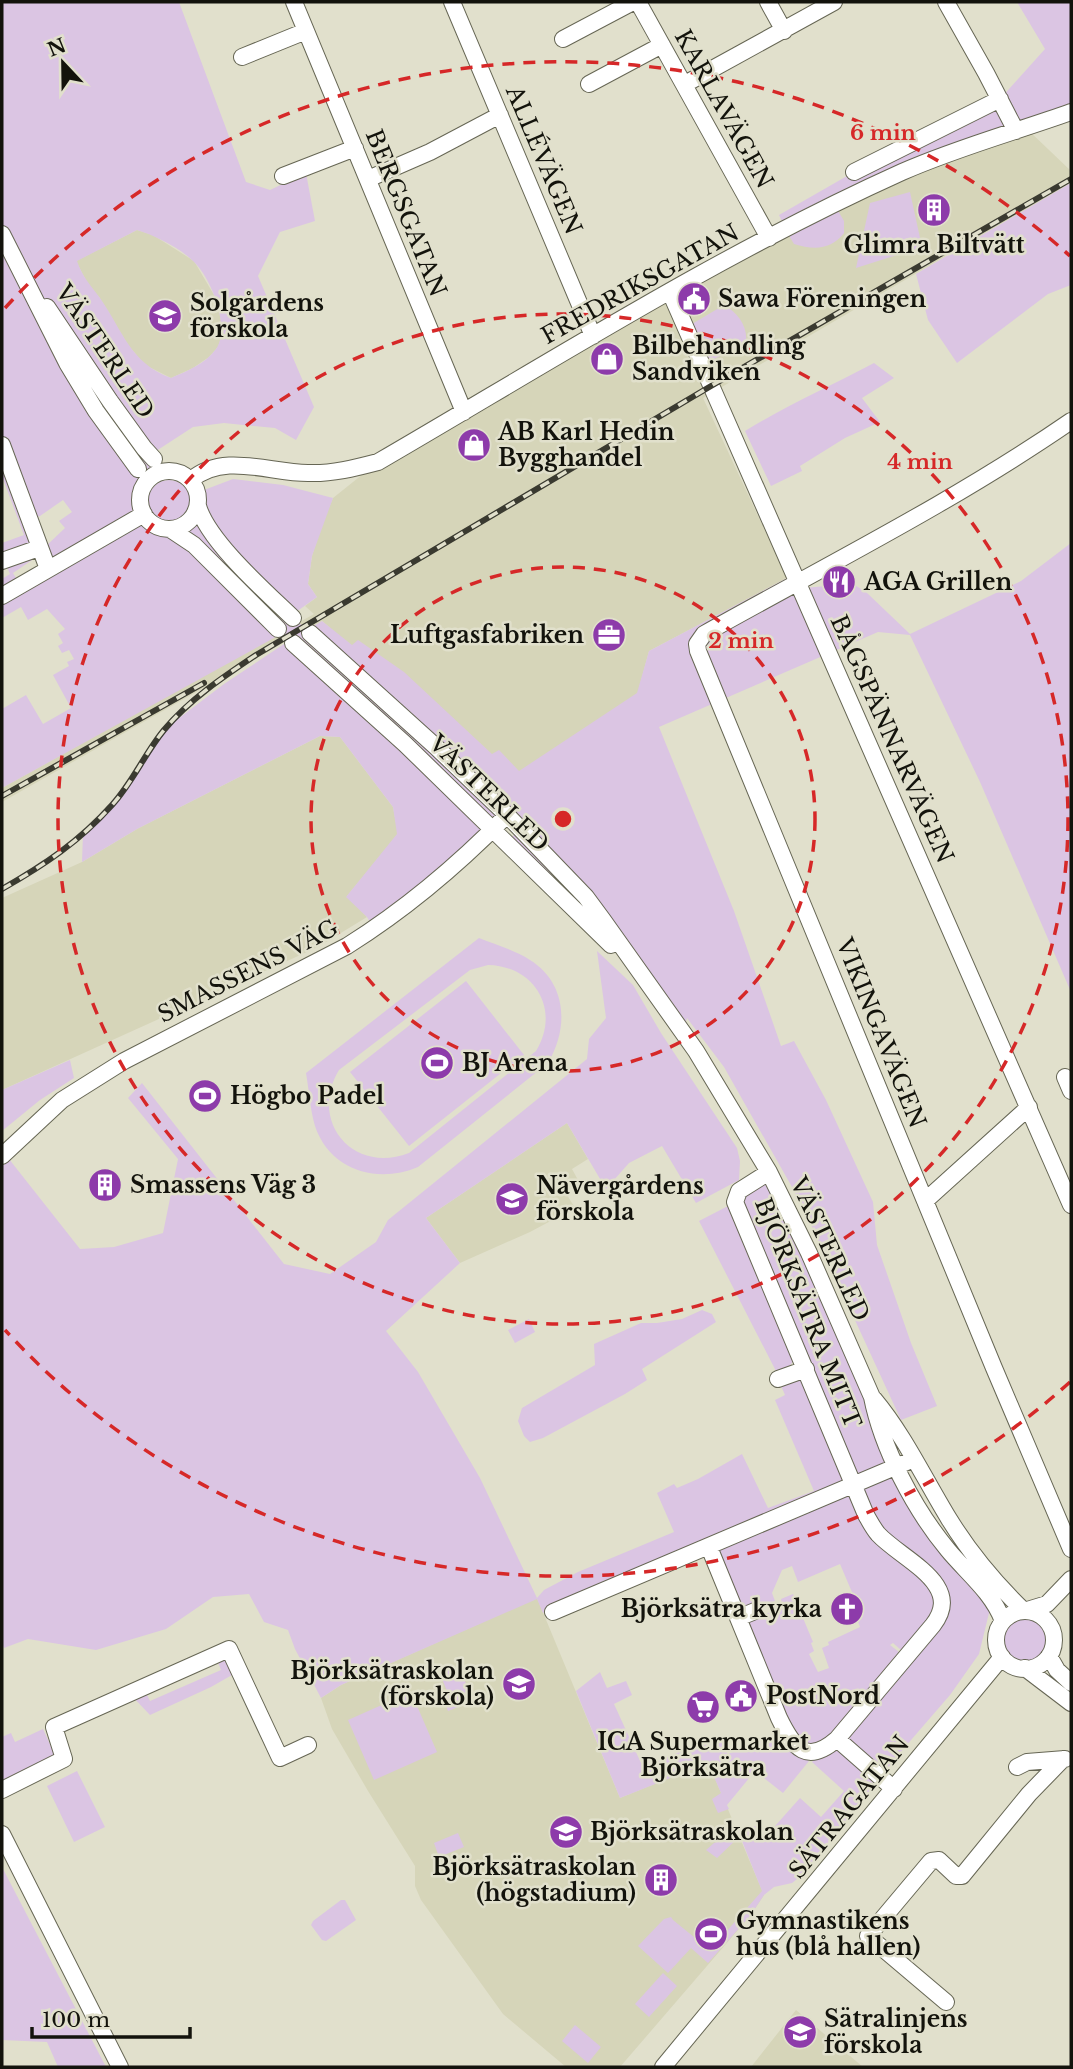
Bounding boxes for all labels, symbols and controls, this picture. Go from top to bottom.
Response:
street label: KARLAVÄGEN [669,24,780,193]
north arrow [28,28,98,98]
text: N [44,34,70,62]
street label: ALLÉVÄGEN [500,80,589,239]
text: 6 min [850,120,916,146]
street label: BERGSGATAN [360,125,452,301]
building icon: Glimra Biltvätt [915,191,953,229]
street label: FREDRIKSGATAN [536,218,744,350]
place label: Glimra Biltvätt [843,231,1025,259]
street label: VÄSTERLED [49,277,161,423]
public building icon: Sawa Föreningen [675,280,713,318]
place label: Sawa Föreningen [718,285,926,313]
place label: Solgårdens förskola [190,289,324,343]
school or university icon: Solgårdens förskola [146,297,184,335]
place label: Bilbehandling Sandviken [632,332,806,386]
shop icon: Bilbehandling Sandviken [588,340,626,378]
place label: AB Karl Hedin Bygghandel [497,418,675,472]
shop icon: AB Karl Hedin Bygghandel [455,426,493,464]
text: 4 min [887,449,953,475]
restaurant icon: AGA Grillen [820,563,858,601]
place label: AGA Grillen [863,568,1012,596]
street label: BÅGSPÄNNARVÄGEN [825,610,960,867]
office icon: Luftgasfabriken [590,616,628,654]
place label: Luftgasfabriken [390,621,584,649]
text: 2 min [708,628,774,654]
street label: VÄSTERLED [423,727,555,857]
centre of rings [551,807,575,831]
street label: SMASSENS VÄG [153,913,343,1029]
street label: VIKINGAVÄGEN [830,933,933,1132]
sports icon: BJ Arena [418,1044,456,1082]
place label: BJ Arena [462,1049,568,1077]
sports icon: Högbo Padel [186,1077,224,1115]
place label: Högbo Padel [230,1082,384,1110]
building icon: Smassens Väg 3 [86,1166,124,1204]
place label: Smassens Väg 3 [130,1171,316,1199]
street label: VÄSTERLED [784,1171,877,1325]
place label: Nävergårdens förskola [536,1172,704,1226]
school or university icon: Nävergårdens förskola [493,1180,531,1218]
street label: BJÖRKSÄTRA MITT [749,1193,868,1433]
church icon: Björksätra kyrka [828,1590,866,1628]
place label: Björksätra kyrka [621,1595,822,1623]
place label: Björksätraskolan (förskola) [290,1657,494,1711]
school or university icon: Björksätraskolan (förskola) [500,1665,538,1703]
public building icon: PostNord [722,1677,760,1715]
place label: PostNord [766,1682,880,1710]
supermarket icon: ICA Supermarket Björksätra [684,1688,722,1726]
place label: ICA Supermarket Björksätra [597,1728,809,1782]
street label: SÄTRAGATAN [782,1729,915,1884]
school or university icon: Björksätraskolan [547,1813,585,1851]
place label: Björksätraskolan [590,1818,794,1846]
place label: Björksätraskolan (högstadium) [432,1853,636,1907]
building icon: Björksätraskolan (högstadium) [642,1861,680,1899]
place label: Gymnastikens hus (blå hallen) [736,1907,920,1961]
sports icon: Gymnastikens hus (blå hallen) [692,1915,730,1953]
scale bar [32,1996,189,2040]
place label: Sätralinjens förskola [824,2005,968,2059]
text: 100 m [42,2007,110,2033]
school or university icon: Sätralinjens förskola [781,2013,819,2051]

